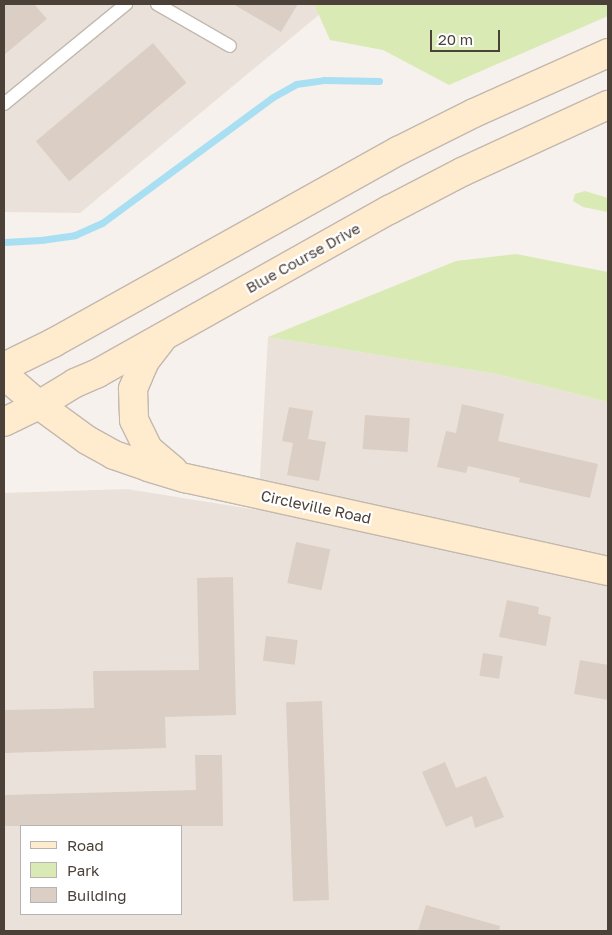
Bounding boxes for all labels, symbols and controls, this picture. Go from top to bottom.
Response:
scale bar [432,20,502,52]
text: 20 m [438,30,473,48]
street label: Blue Course Drive [243,219,363,297]
street label: Circleville Road [259,487,373,527]
legend [20,825,182,915]
text: Road [67,836,104,854]
text: Park [67,861,99,879]
text: Building [67,886,127,904]

